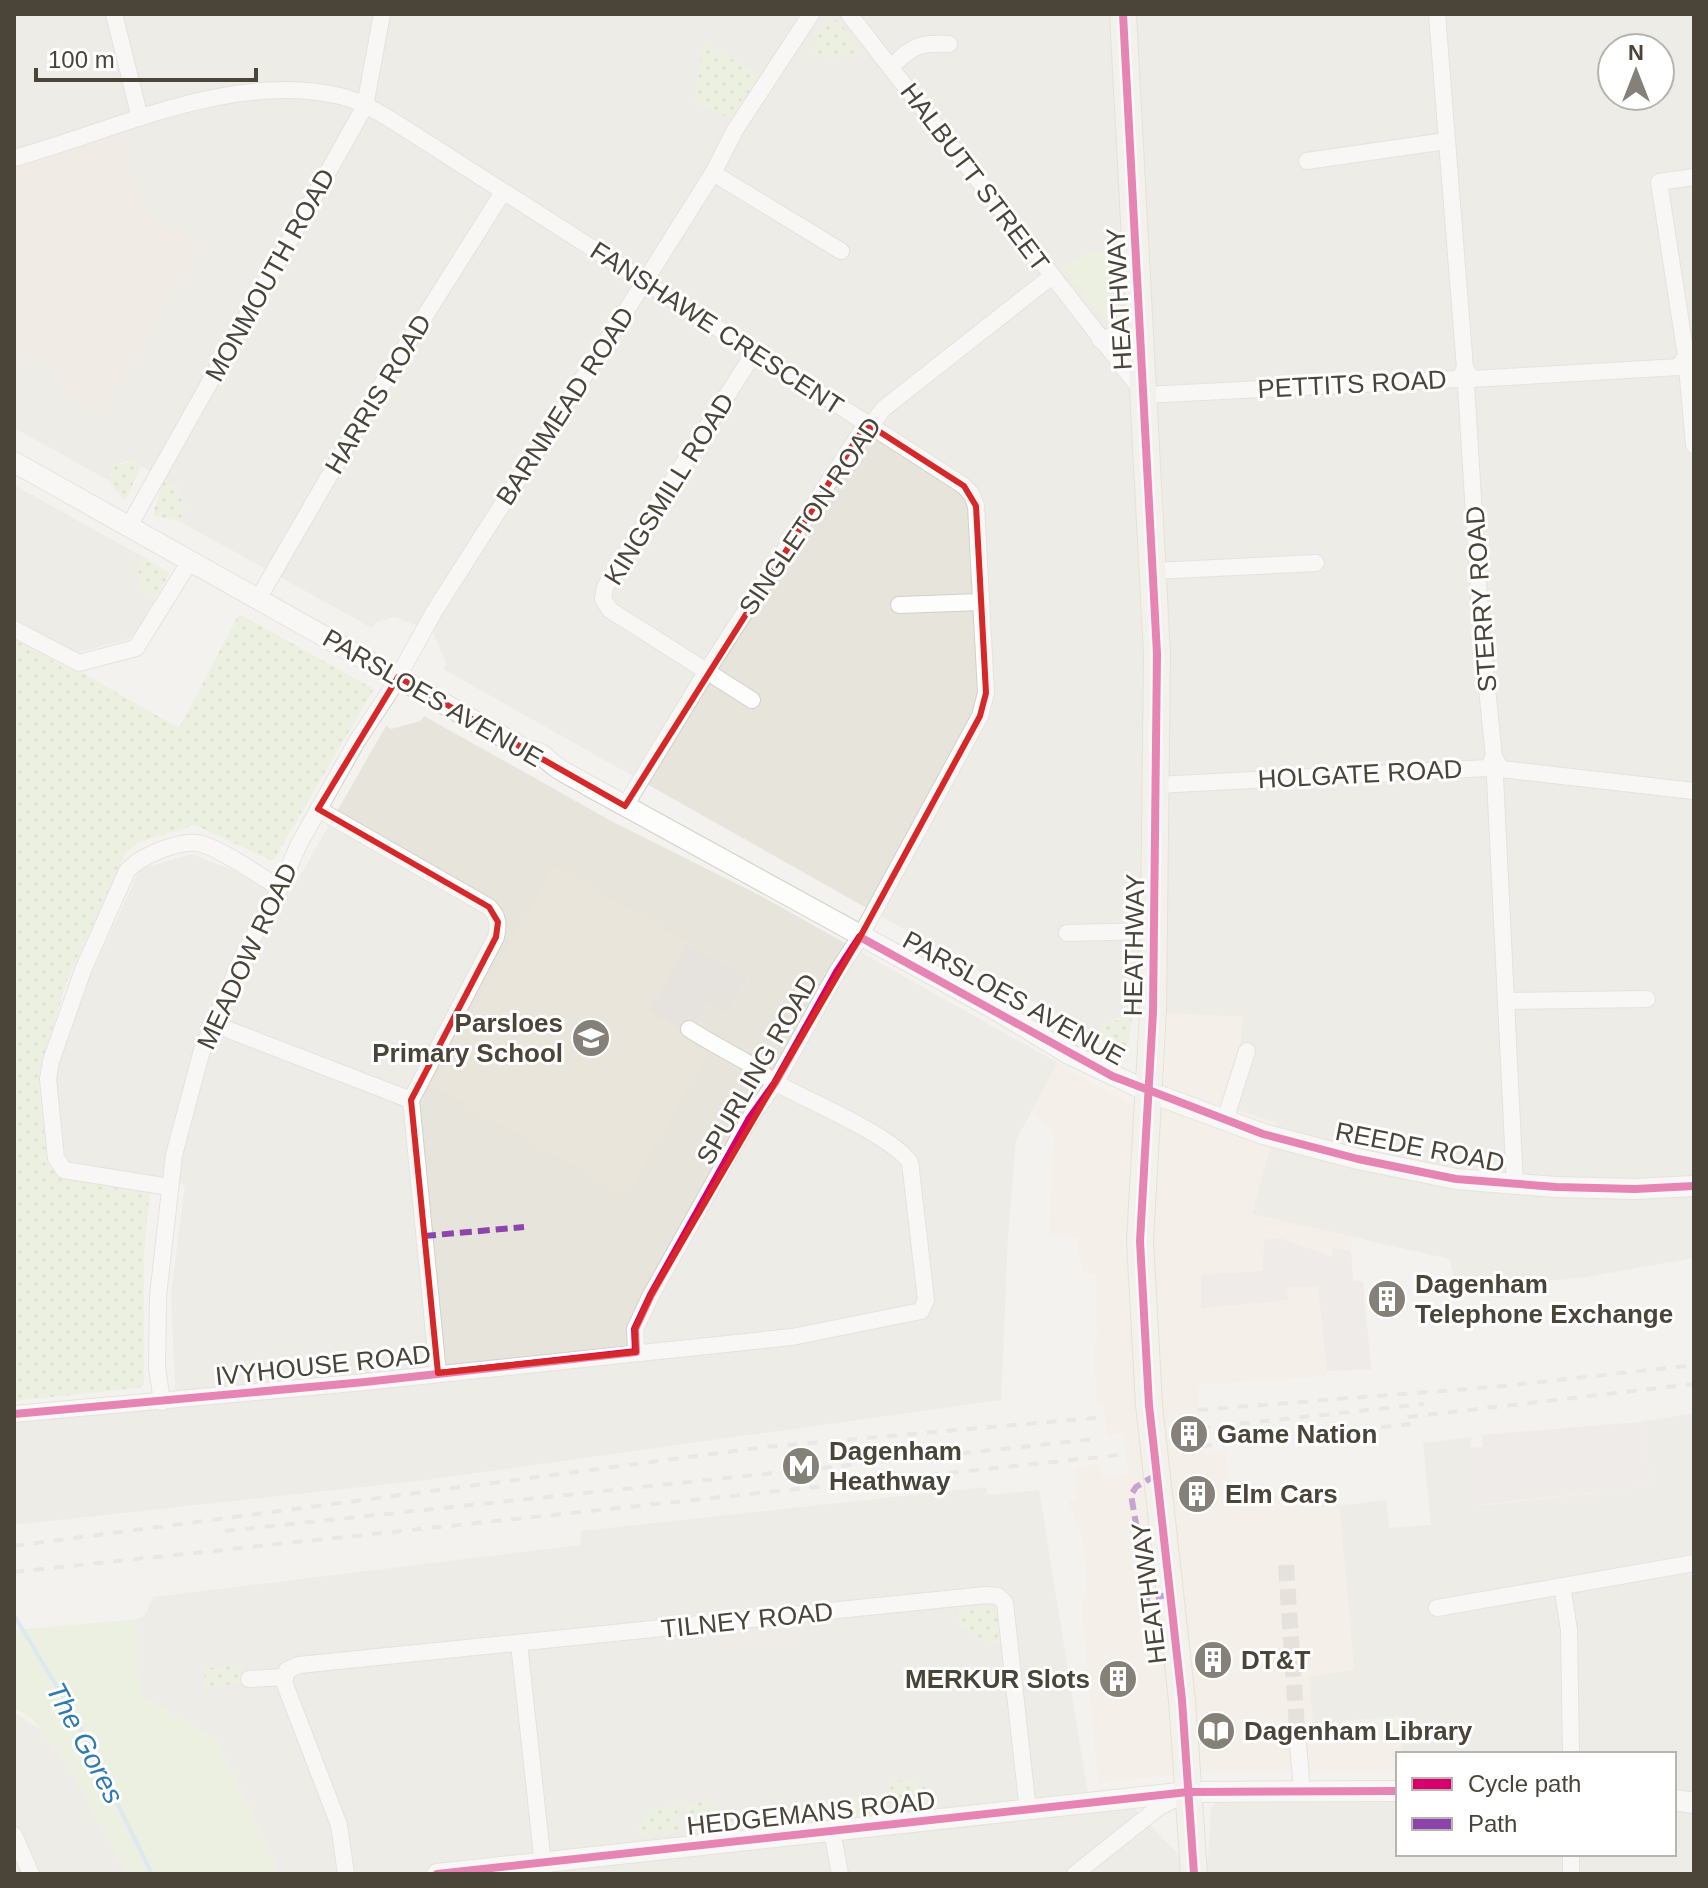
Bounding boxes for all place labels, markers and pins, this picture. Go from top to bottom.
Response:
place label: Parsloes Primary School [372,1008,563,1068]
school or university icon: Parsloes Primary School [570,1017,612,1059]
place label: Dagenham Telephone Exchange [1415,1269,1673,1329]
building icon: Dagenham Telephone Exchange [1366,1278,1408,1320]
building icon: Game Nation [1168,1413,1210,1455]
place label: Game Nation [1217,1419,1377,1449]
place label: Dagenham Heathway [829,1436,962,1496]
metro station icon: Dagenham Heathway [780,1445,822,1487]
building icon: Elm Cars [1176,1473,1218,1515]
place label: Elm Cars [1225,1479,1338,1509]
building icon: DT&T [1192,1639,1234,1681]
place label: DT&T [1241,1645,1310,1675]
building icon: MERKUR Slots [1097,1658,1139,1700]
place label: MERKUR Slots [905,1664,1090,1694]
library icon: Dagenham Library [1195,1710,1237,1752]
place label: Dagenham Library [1244,1716,1473,1746]

